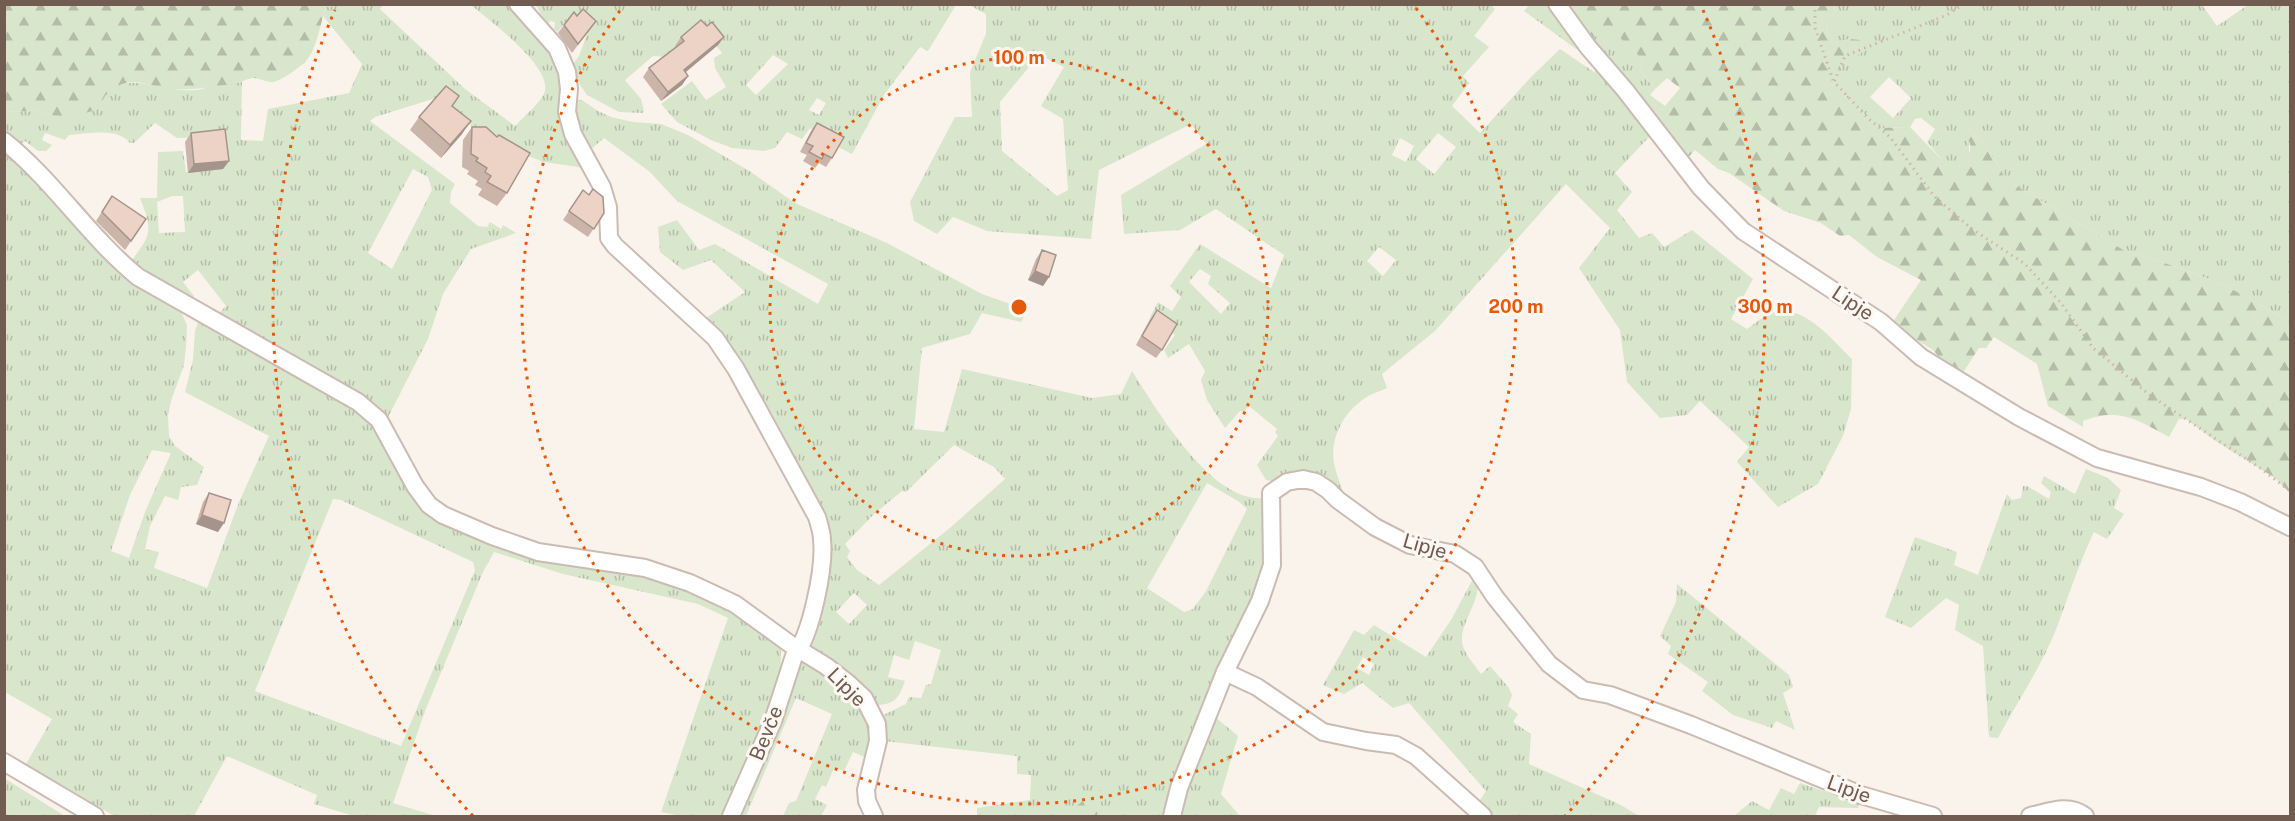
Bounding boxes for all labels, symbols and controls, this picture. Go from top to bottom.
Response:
text: 100 m [993,47,1045,68]
street label: Lipje [1828,281,1878,325]
text: 200 m [1489,296,1543,317]
text: 300 m [1737,296,1793,317]
centre of rings [1009,297,1029,317]
street label: Lipje [1400,528,1450,564]
street label: Lipje [823,663,871,711]
street label: Bevče [744,702,788,764]
street label: Lipje [1824,770,1874,808]

